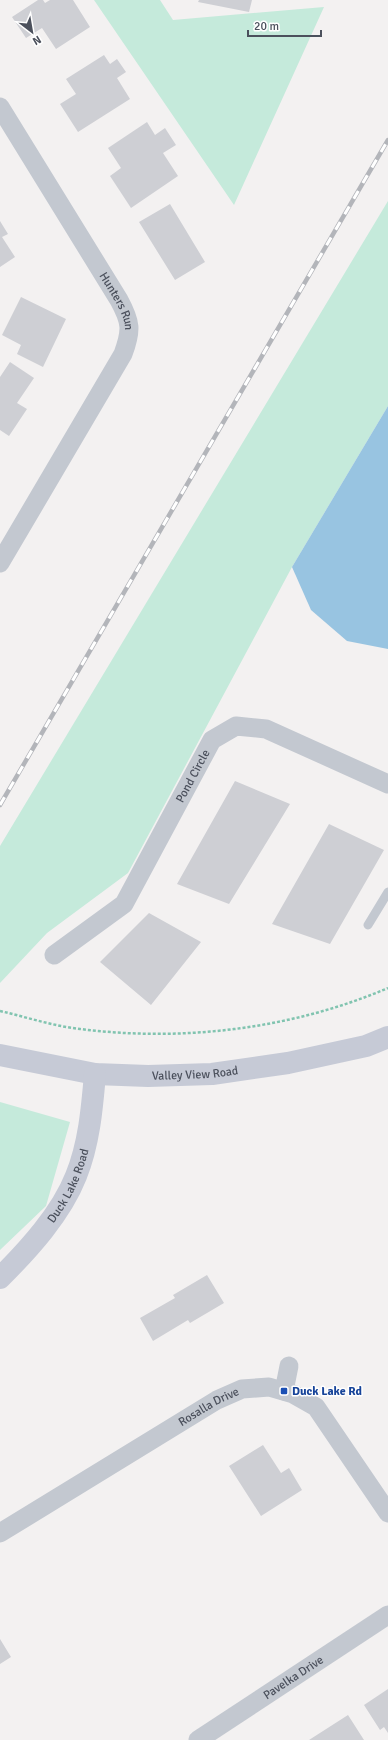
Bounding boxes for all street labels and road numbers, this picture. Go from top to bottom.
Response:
street label: Hunters Run [96,269,137,331]
street label: Pond Circle [172,747,213,805]
street label: Valley View Road [152,1063,239,1083]
street label: Duck Lake Road [44,1147,92,1226]
street label: Rosalla Drive [175,1384,241,1429]
street label: Pavelka Drive [260,1652,326,1703]

